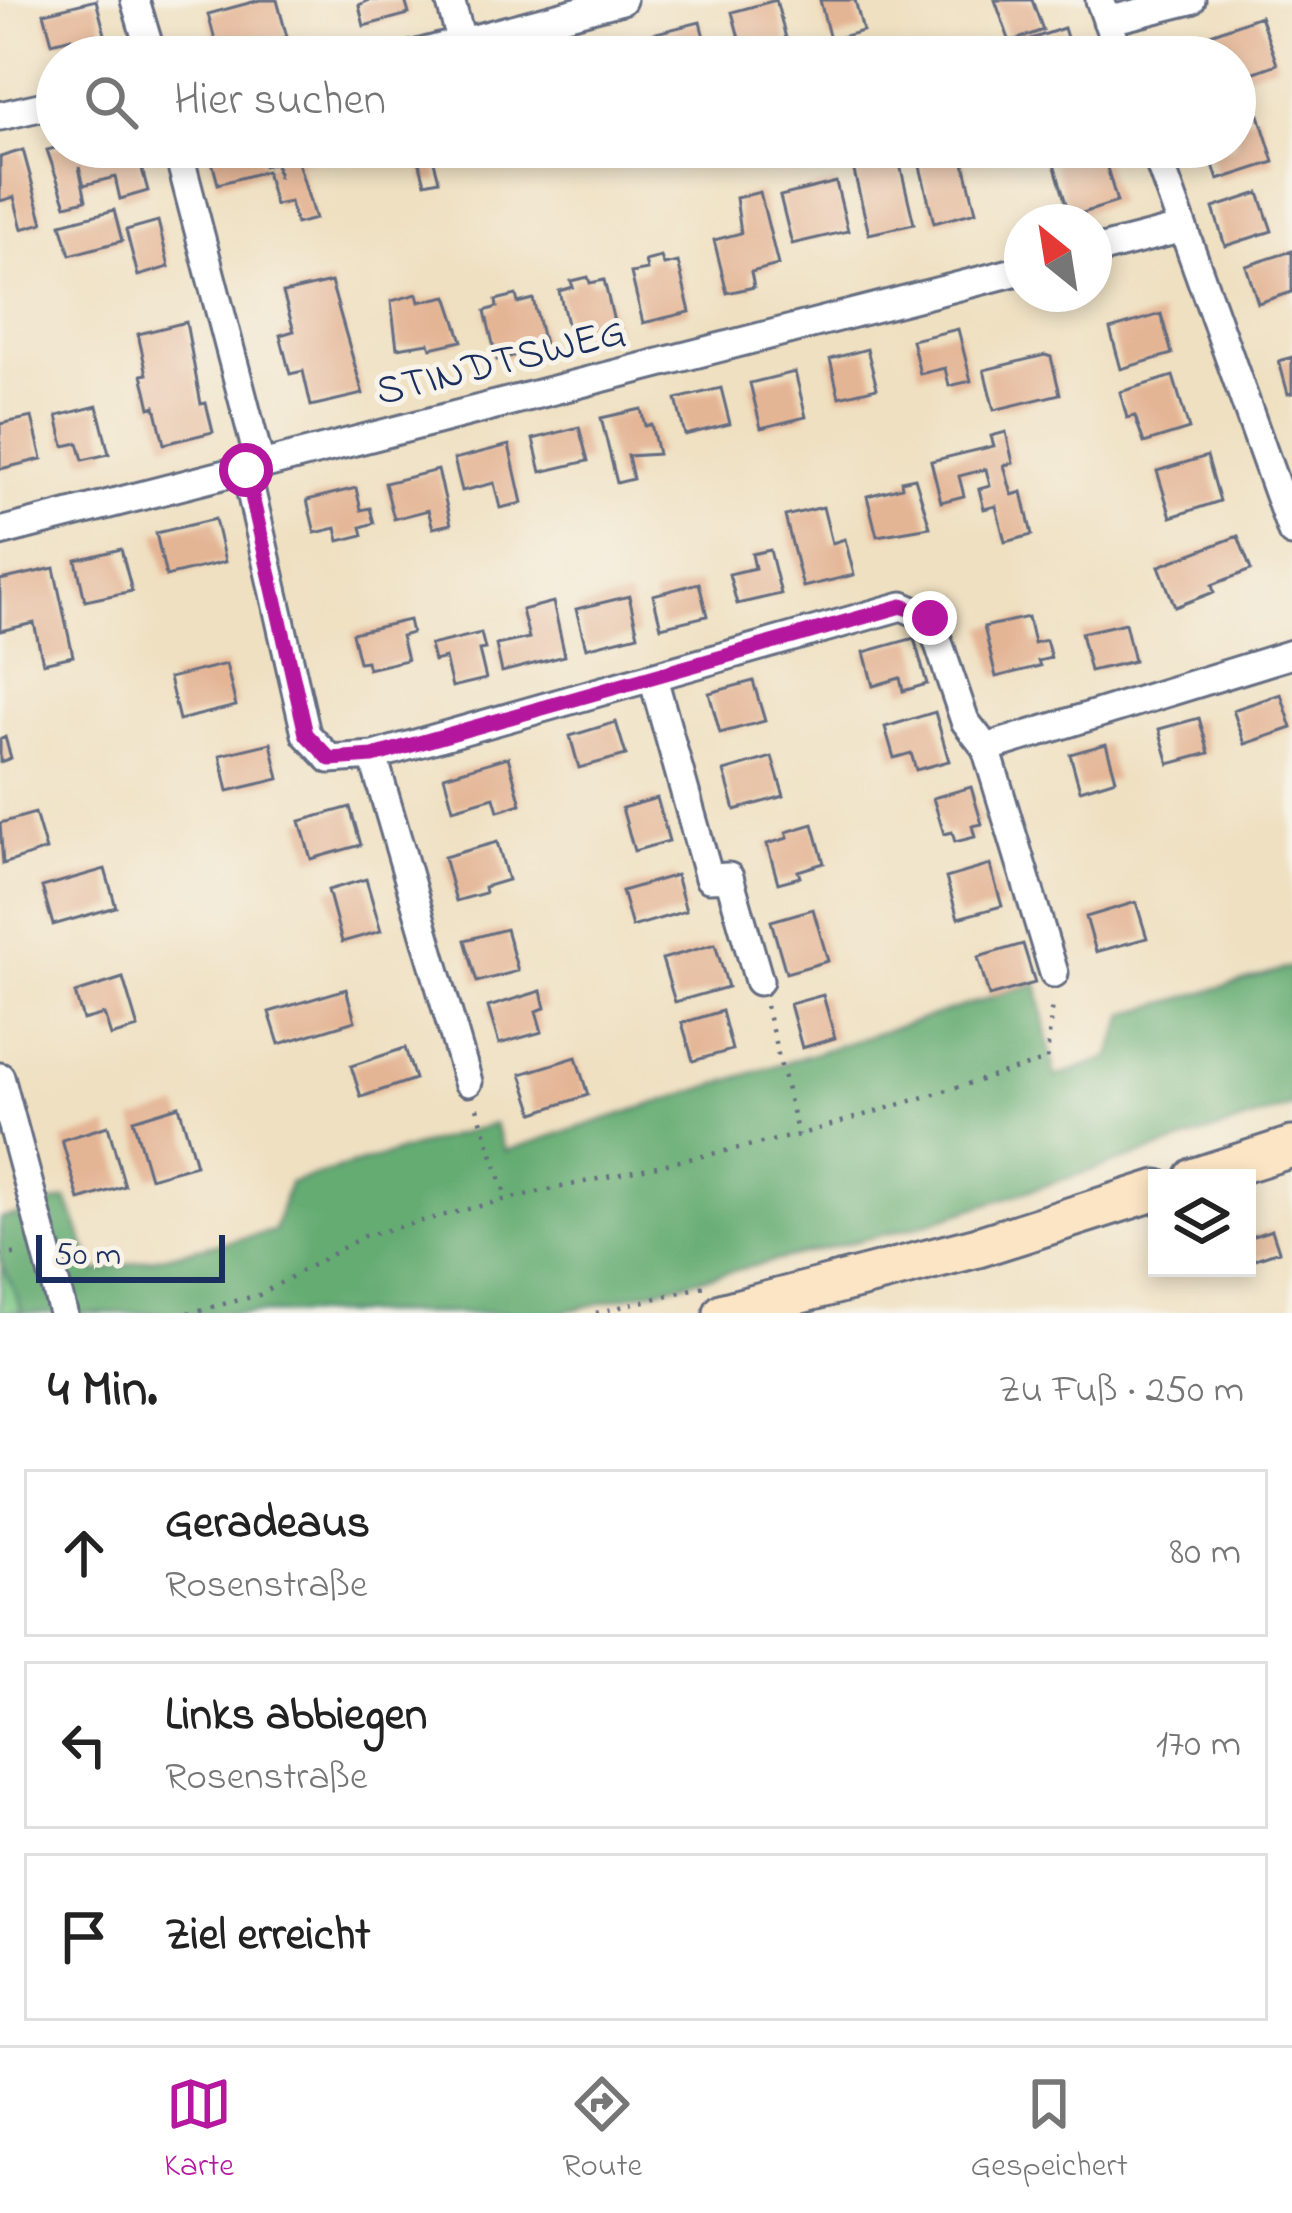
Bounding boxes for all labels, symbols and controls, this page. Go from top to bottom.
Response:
search box [36,36,1256,168]
icon: search [78,69,144,135]
text: Hier suchen [174,69,386,135]
north arrow [1004,204,1112,312]
street label: STINDTSWEG [370,303,632,424]
route start [219,443,273,497]
route end [903,591,957,645]
map controls [1148,1169,1256,1277]
button: layers [1148,1169,1256,1277]
scale bar [36,1229,225,1282]
text: 50 m [54,1232,121,1280]
text: 4 Min. [48,1354,157,1429]
text: Zu Fuß · 250 m [998,1363,1244,1420]
text: Geradeaus [165,1492,370,1558]
icon: ahead [51,1520,117,1586]
text: 80 m [1170,1525,1241,1582]
text: Rosenstraße [165,1558,367,1615]
text: Links abbiegen [165,1684,427,1750]
icon: left [51,1712,117,1778]
text: 170 m [1156,1717,1241,1774]
text: Rosenstraße [165,1750,367,1807]
icon: arrive [51,1904,117,1970]
text: Ziel erreicht [165,1904,370,1970]
tab: Karte [164,2071,234,2191]
tab: Route [562,2071,642,2191]
tab: Gespeichert [971,2071,1128,2191]

